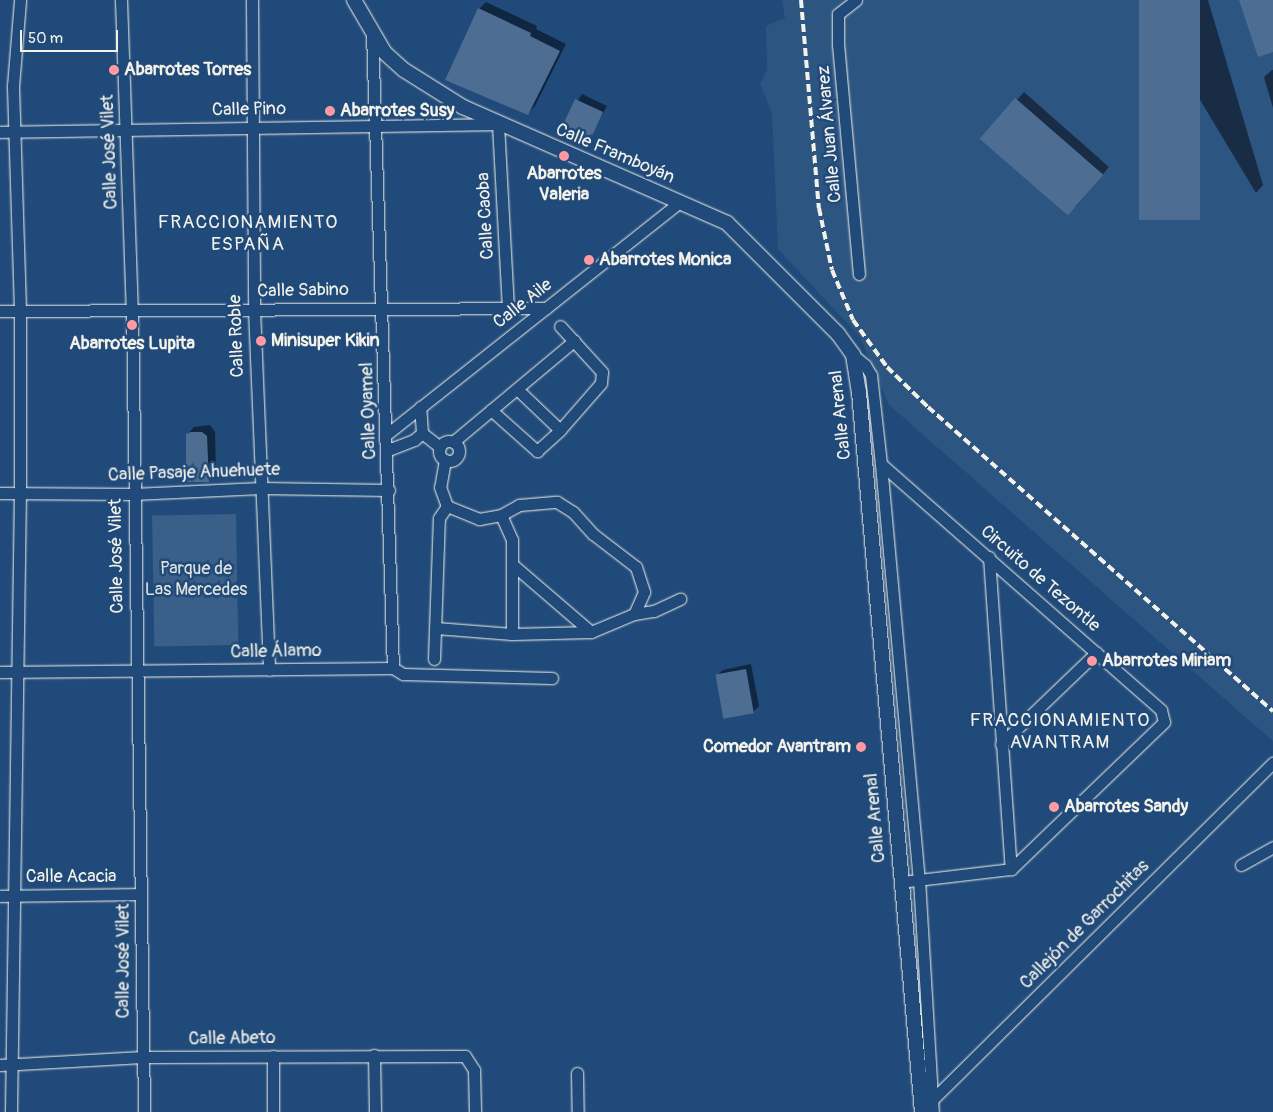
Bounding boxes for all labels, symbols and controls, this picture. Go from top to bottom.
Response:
scale bar [22,20,120,52]
text: 50 m [28,29,63,48]
place label: Abarrotes Torres [124,59,251,81]
marker: Abarrotes Torres [108,64,120,76]
street label: Calle Juan Álvarez [813,65,847,203]
street label: Calle José Vilet [97,94,123,210]
street label: Calle Pino [212,99,286,121]
place label: Abarrotes Susy [340,100,454,122]
marker: Abarrotes Susy [324,105,336,117]
street label: Calle Framboyán [552,119,678,189]
marker: Abarrotes Valeria [558,150,570,162]
place label: Abarrotes Valeria [526,164,602,206]
street label: Calle Caoba [473,172,499,260]
district label: FRACCIONAMIENTO ESPAÑA [156,212,340,256]
place label: Abarrotes Monica [599,249,731,271]
marker: Abarrotes Monica [583,254,595,266]
street label: Calle Aile [489,274,557,334]
street label: Calle Sabino [257,279,349,303]
street label: Calle Roble [225,294,249,378]
marker: Abarrotes Lupita [126,319,138,331]
place label: Minisuper Kikin [271,330,380,352]
place label: Abarrotes Lupita [69,333,195,355]
marker: Minisuper Kikin [255,335,267,347]
street label: Calle Oyamel [357,362,381,460]
street label: Calle Arenal [826,369,856,461]
street label: Calle Pasaje Ahuehuete [108,459,280,487]
street label: Calle José Vilet [105,498,129,614]
street label: Circuito de Tezontle [976,521,1104,637]
park label: Parque de Las Mercedes [145,559,247,602]
street label: Calle Álamo [230,640,322,664]
place label: Abarrotes Miriam [1102,650,1231,672]
marker: Abarrotes Miriam [1086,655,1098,667]
district label: FRACCIONAMIENTO AVANTRAM [968,710,1152,754]
place label: Comedor Avantram [703,736,851,758]
marker: Comedor Avantram [855,741,867,753]
street label: Calle Arenal [861,772,891,864]
place label: Abarrotes Sandy [1064,796,1188,818]
marker: Abarrotes Sandy [1048,801,1060,813]
street label: Callejón de Garrochitas [1016,856,1154,994]
street label: Calle Acacia [26,866,116,888]
street label: Calle José Vilet [113,903,135,1019]
street label: Calle Abeto [188,1027,276,1051]

